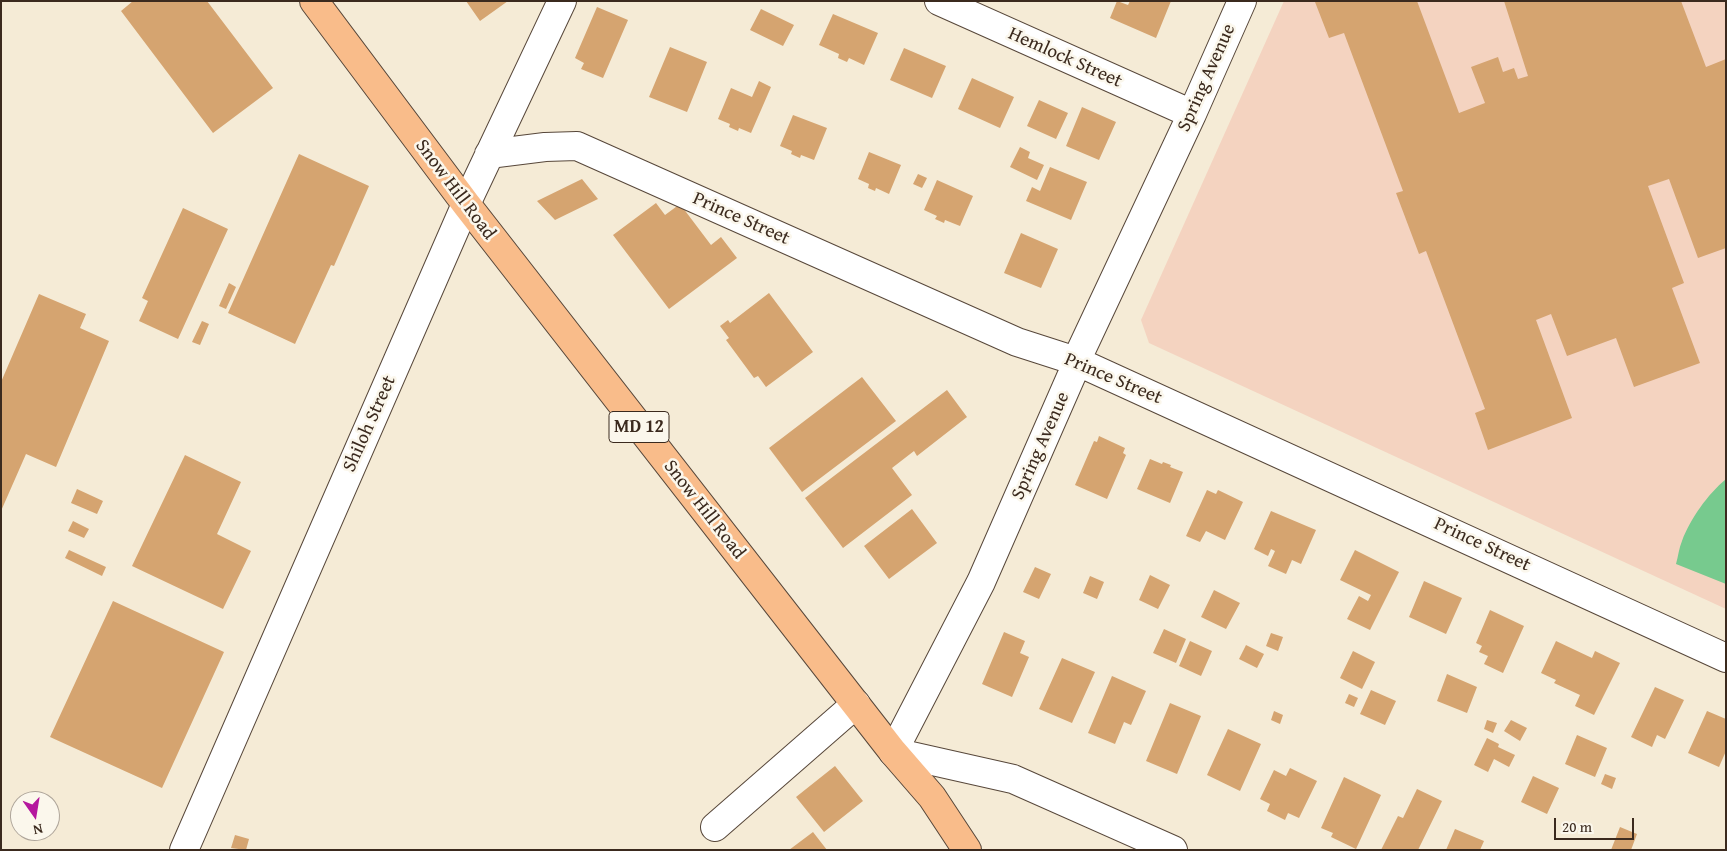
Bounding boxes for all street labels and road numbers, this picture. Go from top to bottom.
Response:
street label: Spring Avenue [1173,21,1241,135]
street label: Hemlock Street [1005,23,1125,93]
street label: Snow Hill Road [410,135,500,245]
street label: Prince Street [689,188,793,250]
street label: Prince Street [1061,348,1165,410]
street label: Shiloh Street [339,372,401,476]
street label: Spring Avenue [1007,389,1075,503]
road number: MD 12 [609,412,669,442]
street label: Snow Hill Road [658,456,750,564]
street label: Prince Street [1430,513,1534,577]

